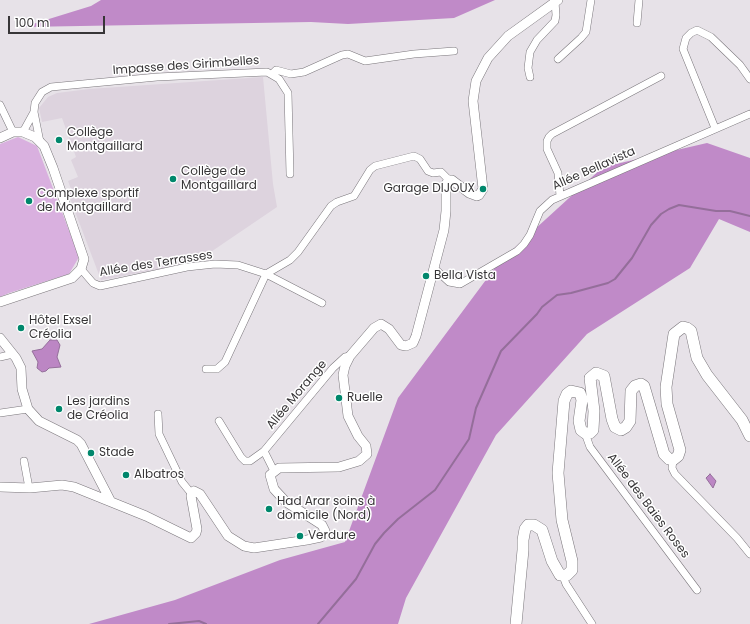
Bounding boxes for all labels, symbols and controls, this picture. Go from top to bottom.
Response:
scale bar [10,8,107,34]
text: 100 m [15,14,49,31]
street label: Impasse des Girimbelles [112,54,260,78]
place label: Collège Montgaillard [67,126,143,154]
marker: Collège Montgaillard [54,135,64,145]
street label: Allée Bellavista [550,144,638,194]
place label: Collège de Montgaillard [181,165,257,193]
marker: Collège de Montgaillard [168,174,178,184]
place label: Garage DIJOUX [383,182,475,196]
marker: Garage DIJOUX [478,184,488,194]
place label: Complexe sportif de Montgaillard [37,187,139,215]
marker: Complexe sportif de Montgaillard [24,196,34,206]
street label: Allée des Terrasses [98,248,214,280]
place label: Bella Vista [434,269,496,283]
marker: Bella Vista [421,271,431,281]
place label: Hôtel Exsel Créolia [29,314,92,342]
marker: Hôtel Exsel Créolia [16,323,26,333]
street label: Allée Morange [264,357,330,433]
place label: Ruelle [347,391,383,405]
marker: Ruelle [334,393,344,403]
place label: Les jardins de Créolia [67,395,130,423]
marker: Les jardins de Créolia [54,404,64,414]
place label: Stade [99,446,134,460]
marker: Stade [86,448,96,458]
street label: Allée des Baies Roses [604,451,692,561]
place label: Albatros [134,468,184,482]
marker: Albatros [121,470,131,480]
place label: Had Arar soins à domicile (Nord) [277,495,375,523]
marker: Had Arar soins à domicile (Nord) [264,504,274,514]
place label: Verdure [308,529,356,543]
marker: Verdure [295,531,305,541]

